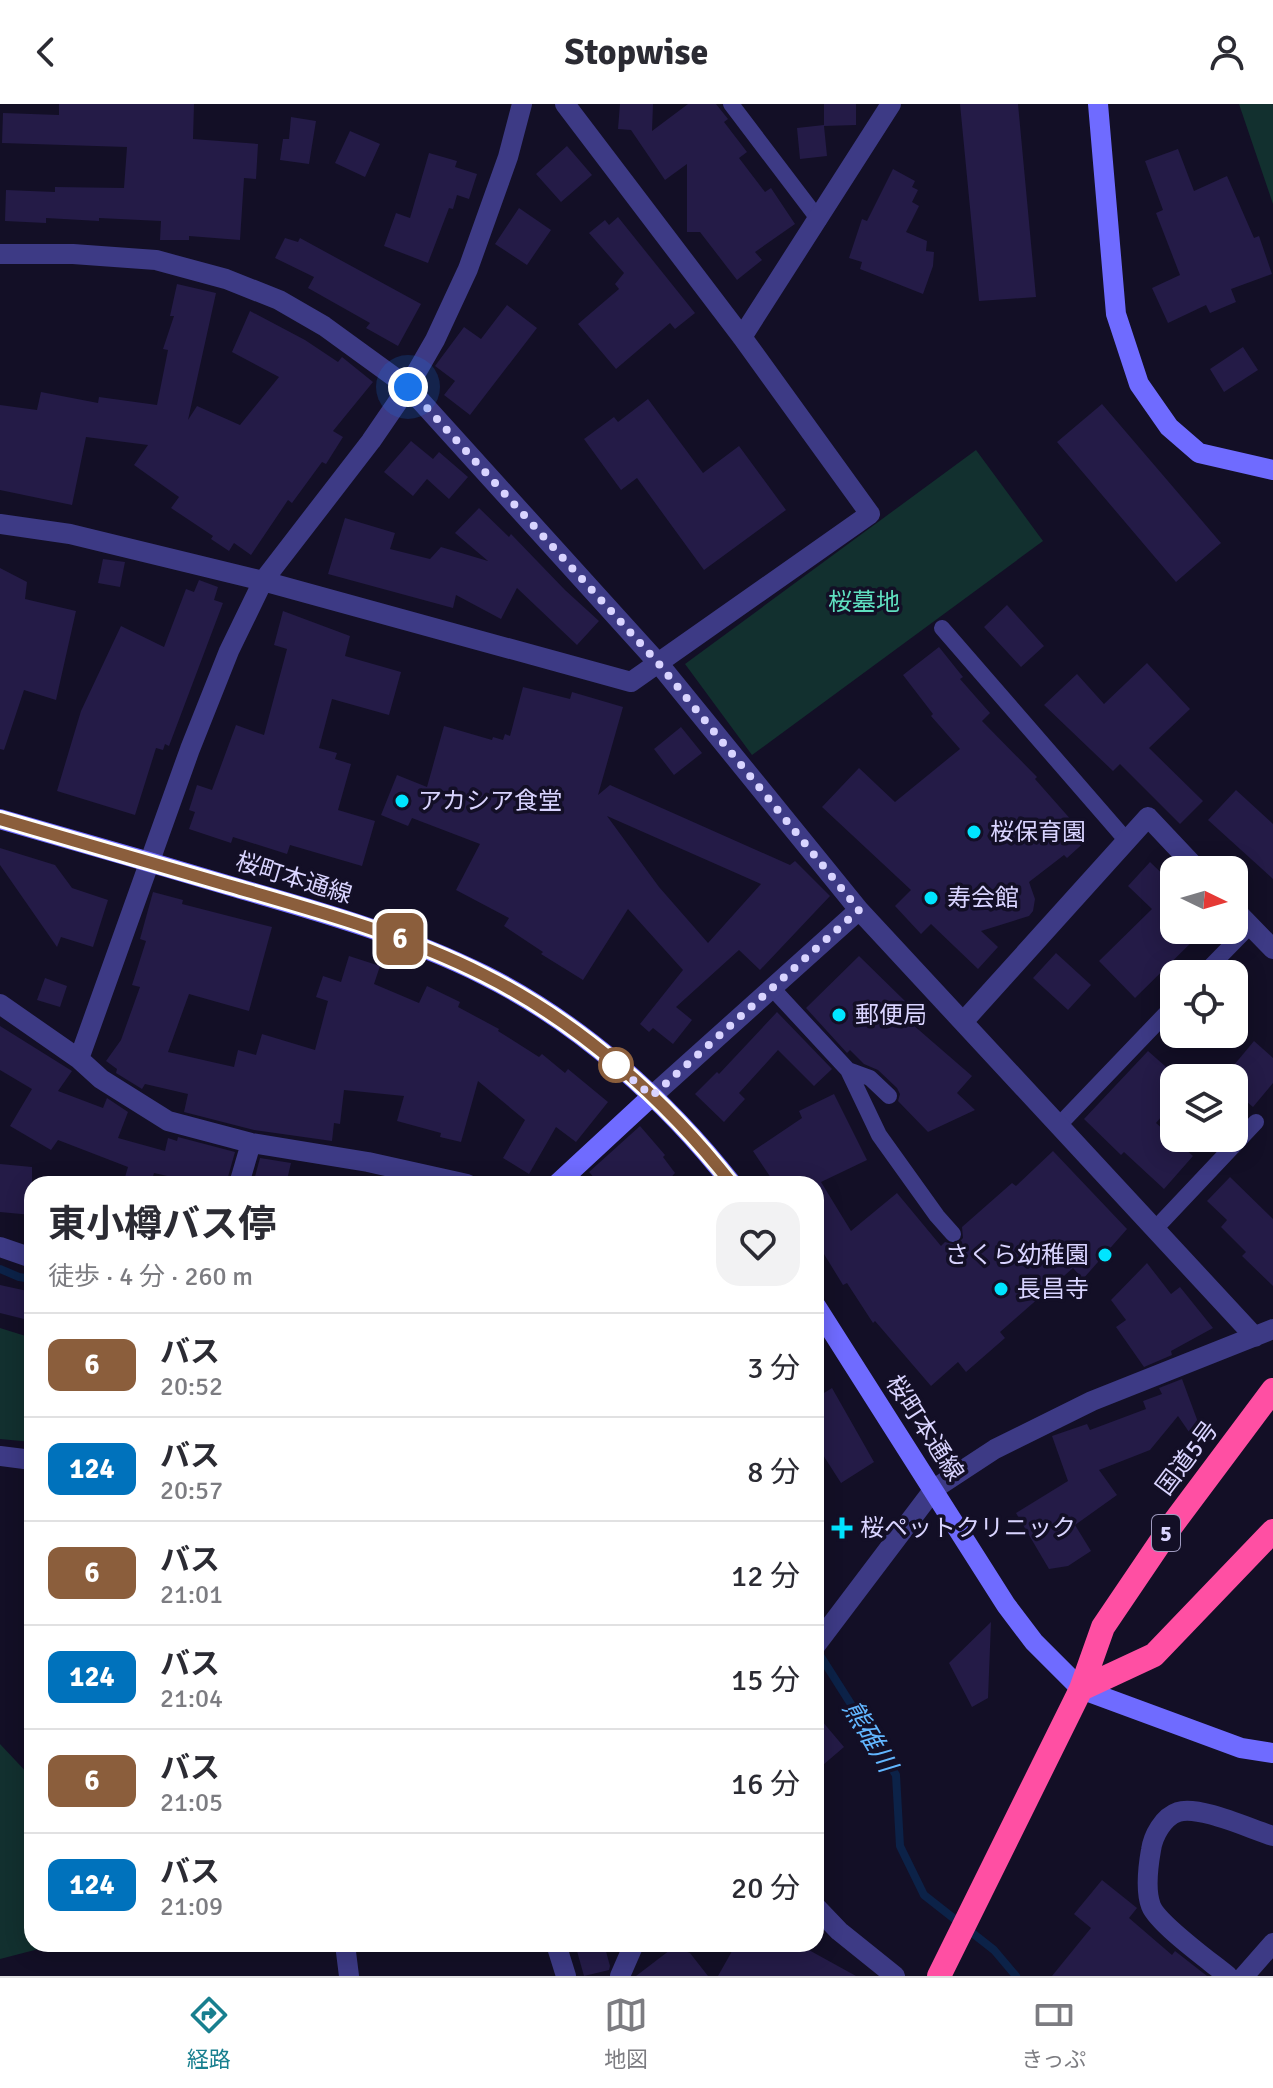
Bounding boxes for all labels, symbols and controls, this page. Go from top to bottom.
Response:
icon: back [24,30,68,74]
text: Stopwise [565,30,708,75]
icon: person [1205,30,1249,74]
your location [388,367,428,407]
park label: 桜墓地 [828,587,900,617]
place label: アカシア食堂 [418,786,562,816]
marker: アカシア食堂 [393,792,411,810]
place label: 桜保育園 [990,817,1086,847]
marker: 桜保育園 [965,823,983,841]
street label: 桜町本通線 [232,846,356,910]
north arrow [1160,856,1248,944]
map controls [1160,856,1248,1152]
place label: 寿会館 [947,883,1019,913]
marker: 寿会館 [922,889,940,907]
line badge: 6 [374,913,426,965]
text: 6 [392,922,408,956]
button: locate [1160,960,1248,1048]
place label: 郵便局 [855,1000,927,1030]
marker: 郵便局 [830,1006,848,1024]
unlabelled marker [599,1048,633,1082]
button: layers [1160,1064,1248,1152]
text: 東小樽バス停 [48,1201,276,1248]
button: heart [716,1202,800,1286]
place label: さくら幼稚園 [945,1240,1089,1270]
marker: さくら幼稚園 [1096,1246,1114,1264]
text: 徒歩 · 4 分 · 260 m [48,1261,253,1293]
place label: 長昌寺 [1017,1274,1089,1304]
marker: 長昌寺 [992,1280,1010,1298]
text: バス [160,1334,220,1371]
text: 6 [84,1348,100,1382]
text: 3 分 [747,1350,800,1387]
street label: 桜町本通線 [880,1370,970,1486]
text: 20:52 [160,1371,223,1403]
street label: 国道5号 [1149,1415,1225,1501]
text: バス [160,1438,220,1475]
text: 124 [69,1452,115,1486]
text: 8 分 [747,1454,800,1491]
text: 20:57 [160,1475,223,1507]
place label: 桜ペットクリニック [860,1513,1076,1543]
road number: 5 [1152,1515,1180,1551]
marker: 桜ペットクリニック [831,1517,853,1539]
text: バス [160,1542,220,1579]
text: 6 [84,1556,100,1590]
text: 12 分 [731,1558,800,1595]
text: 21:01 [160,1579,223,1611]
text: バス [160,1646,220,1683]
text: 124 [69,1660,115,1694]
text: 15 分 [731,1662,800,1699]
text: 21:04 [160,1683,223,1715]
water label: 熊碓川 [835,1695,904,1781]
text: バス [160,1750,220,1787]
text: 6 [84,1764,100,1798]
text: 16 分 [731,1766,800,1803]
text: 21:05 [160,1787,223,1819]
text: バス [160,1854,220,1891]
text: 124 [69,1868,115,1902]
text: 20 分 [731,1870,800,1907]
text: 21:09 [160,1891,223,1923]
tab: 経路 [187,1993,231,2073]
tab: 地図 [604,1993,648,2073]
tab: きっぷ [1021,1993,1086,2073]

